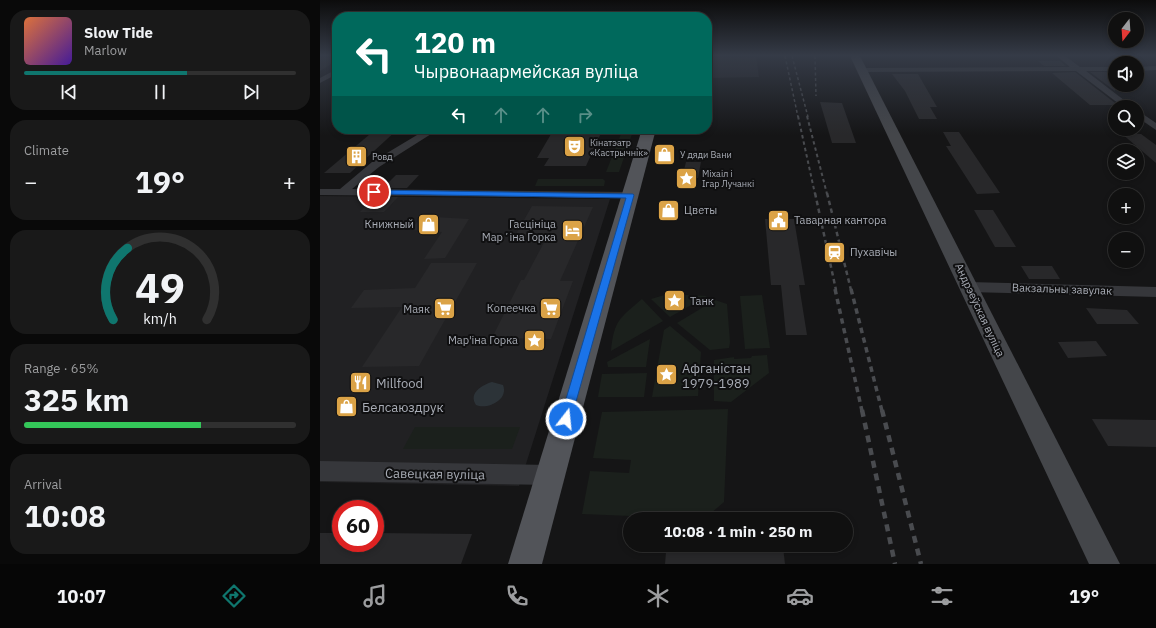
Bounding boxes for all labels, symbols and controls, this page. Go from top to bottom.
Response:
north arrow [1108,12,1144,48]
map controls [1108,12,1144,268]
text: Slow Tide [84,23,153,42]
text: 120 m [414,24,496,61]
icon: left [348,28,400,80]
text: Marlow [84,42,127,59]
button: sound [1108,56,1144,92]
text: Чырвонаармейская вуліца [414,60,638,83]
icon: previous [58,81,80,103]
icon: pause [149,81,171,103]
icon: next [240,81,262,103]
button: search [1108,100,1144,136]
icon: left [448,104,470,126]
icon: ahead [490,104,512,126]
icon: ahead [532,104,554,126]
icon: right [574,104,596,126]
theatre icon: Кінатэатр «Кастрычнік» [562,134,588,160]
place label: Кінатэатр «Кастрычнік» [590,137,648,158]
shop icon: У дяди Вани [651,141,677,167]
text: Climate [24,142,69,159]
building icon: Ровд [344,143,370,169]
button: layers [1108,144,1144,180]
place label: У дяди Вани [680,149,732,160]
place label: Ровд [372,151,393,162]
text: 19° [135,162,185,201]
place icon: Міхаіл і Ігар Лучанкі [673,165,699,191]
text: − [24,167,37,196]
text: + [283,167,296,196]
place label: Міхаіл і Ігар Лучанкі [702,168,754,189]
pin [357,175,391,209]
icon: arrive [363,181,385,203]
button: + [1108,188,1144,224]
shop icon: Цветы [656,197,682,223]
place label: Цветы [684,203,717,217]
public building icon: Таварная кантора [766,207,792,233]
shop icon: Книжный [416,211,442,237]
place label: Таварная кантора [794,213,886,227]
place label: Книжный [365,217,414,231]
place label: Гасцініца Марʼіна Горка [482,217,556,244]
hotel icon: Гасцініца Марʼіна Горка [559,217,585,243]
button: − [1108,232,1144,268]
station icon: Пухавічы [822,239,848,265]
place label: Пухавічы [850,245,897,259]
text: 49 [135,260,185,314]
street label: Андрэеўская вуліца [952,261,1008,359]
street label: Вакзальны завулак [1012,280,1112,298]
place icon: Танк [662,288,688,314]
place label: Танк [690,294,714,308]
supermarket icon: Копеечка [538,295,564,321]
supermarket icon: Маяк [432,296,458,322]
place label: Копеечка [487,301,536,315]
place label: Маяк [403,302,430,316]
text: km/h [143,309,177,328]
place icon: Мар'іна Горка [521,327,547,353]
place label: Мар'іна Горка [448,333,518,347]
text: Range · 65% [24,360,98,377]
place label: Афганістан 1979-1989 [682,360,751,392]
place icon: Афганістан 1979-1989 [653,362,679,388]
restaurant icon: Millfood [347,370,373,396]
place label: Millfood [376,375,423,392]
text: 325 km [24,380,129,419]
shop icon: Белсаюздрук [333,394,359,420]
position arrow [545,398,587,440]
place label: Белсаюздрук [362,399,444,416]
street label: Савецкая вуліца [385,465,485,483]
text: Arrival [24,476,62,493]
text: 10:08 [24,496,106,535]
speed limit sign: 60 [332,500,384,552]
text: 10:08 · 1 min · 250 m [664,522,812,541]
icon: directions [220,582,248,610]
icon: music [361,582,389,610]
icon: phone [503,582,531,610]
icon: climate [644,582,672,610]
icon: car [786,582,814,610]
icon: filters [928,582,956,610]
text: 10:07 [57,585,106,608]
text: 19° [1069,585,1099,608]

